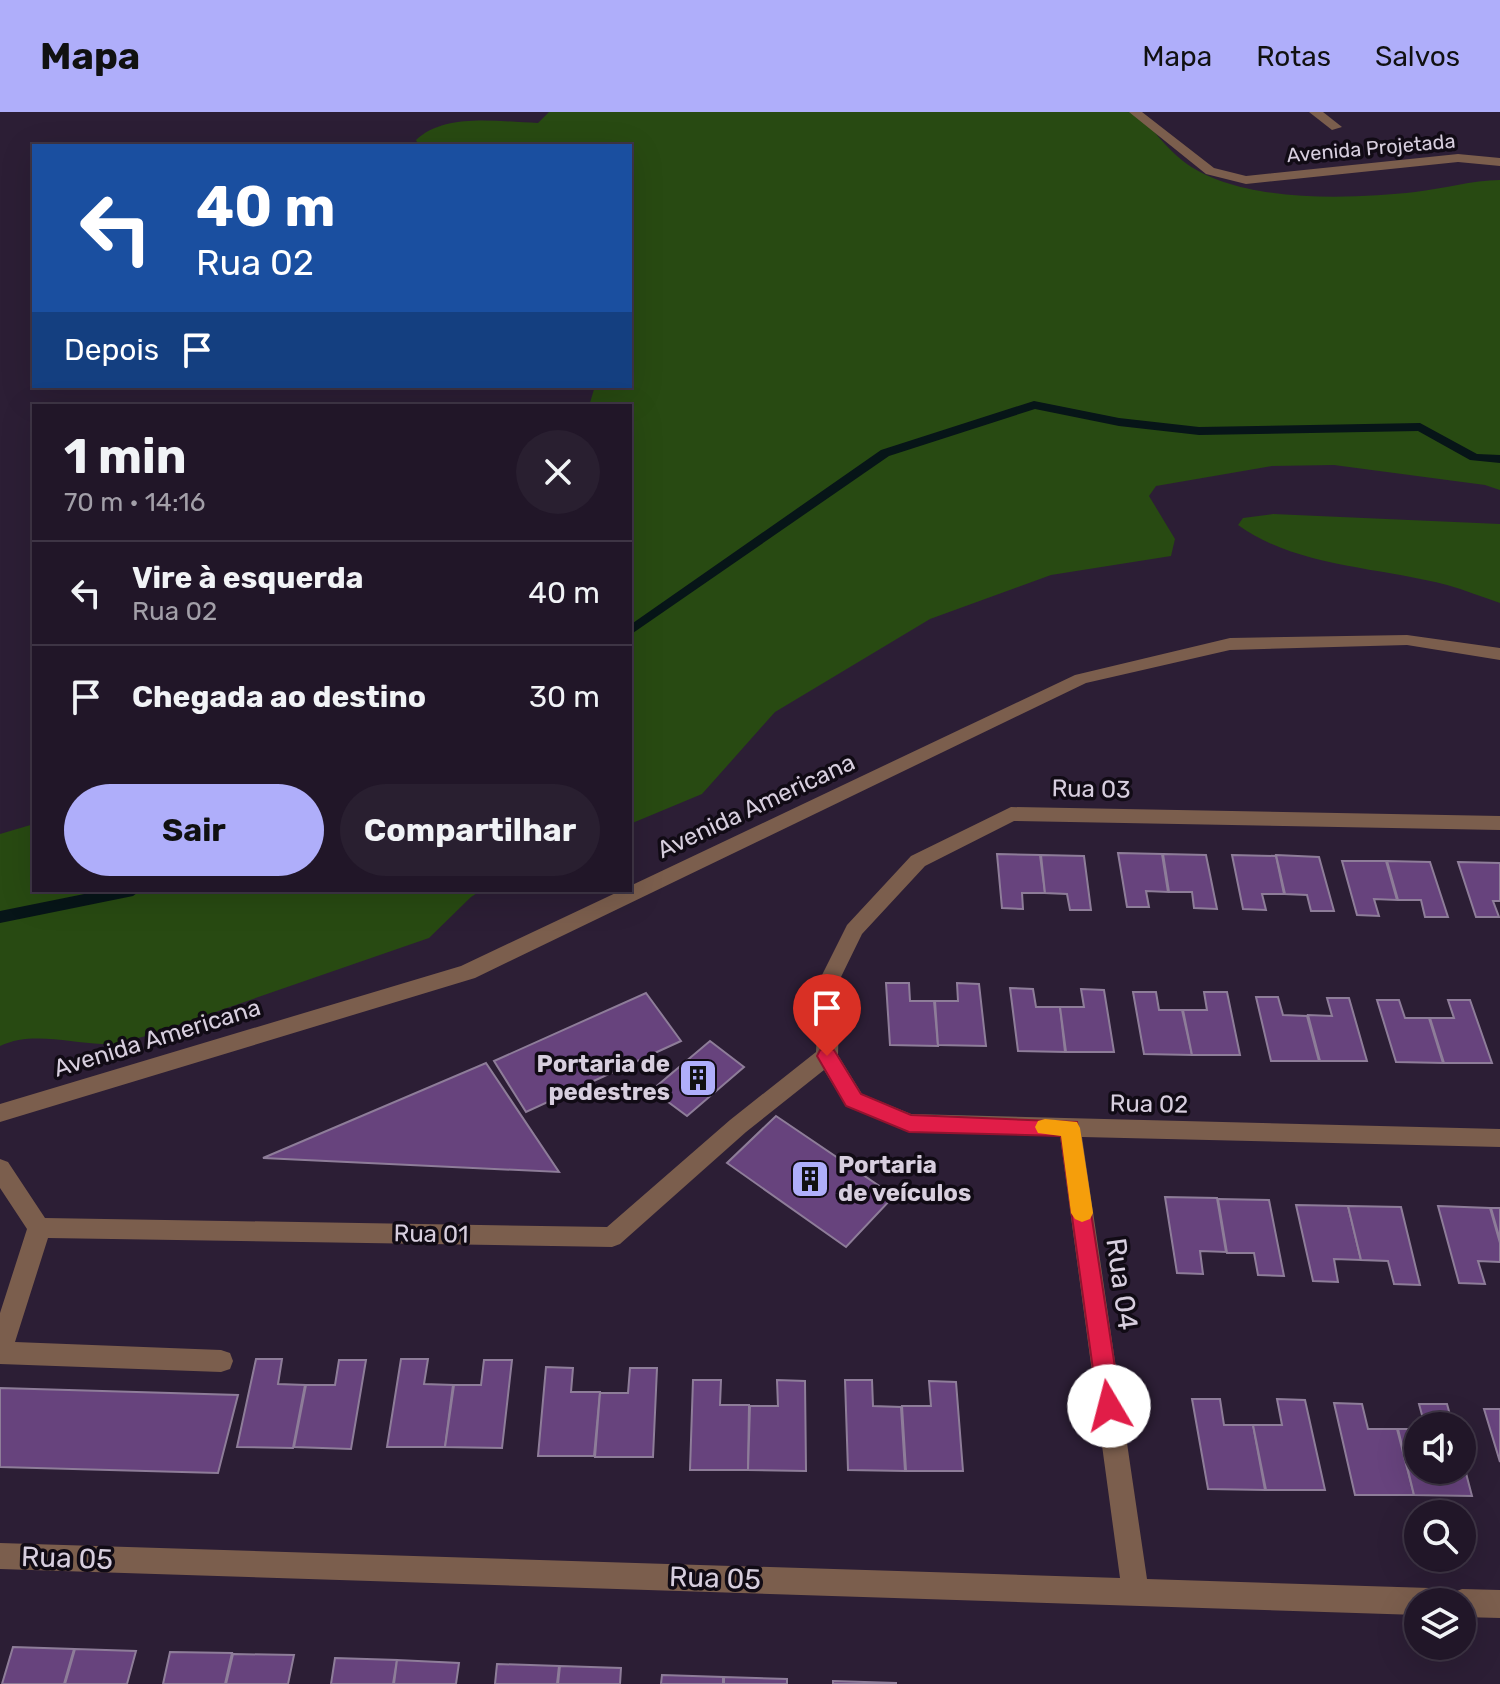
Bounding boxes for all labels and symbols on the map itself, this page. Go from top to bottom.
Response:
street label: Avenida Projetada [1286,129,1456,167]
street label: Avenida Americana [653,748,859,864]
street label: Rua 03 [1051,774,1131,804]
pin [793,974,861,1056]
street label: Avenida Americana [50,993,264,1083]
place label: Portaria de pedestres [537,1050,670,1106]
building icon: Portaria de pedestres [677,1057,719,1099]
street label: Rua 02 [1109,1089,1189,1119]
place label: Portaria de veículos [838,1151,971,1207]
building icon: Portaria de veículos [789,1158,831,1200]
street label: Rua 01 [393,1219,469,1249]
street label: Rua 04 [1099,1236,1145,1332]
position arrow [1067,1364,1151,1448]
street label: Rua 05 [20,1540,114,1576]
street label: Rua 05 [668,1560,762,1596]

